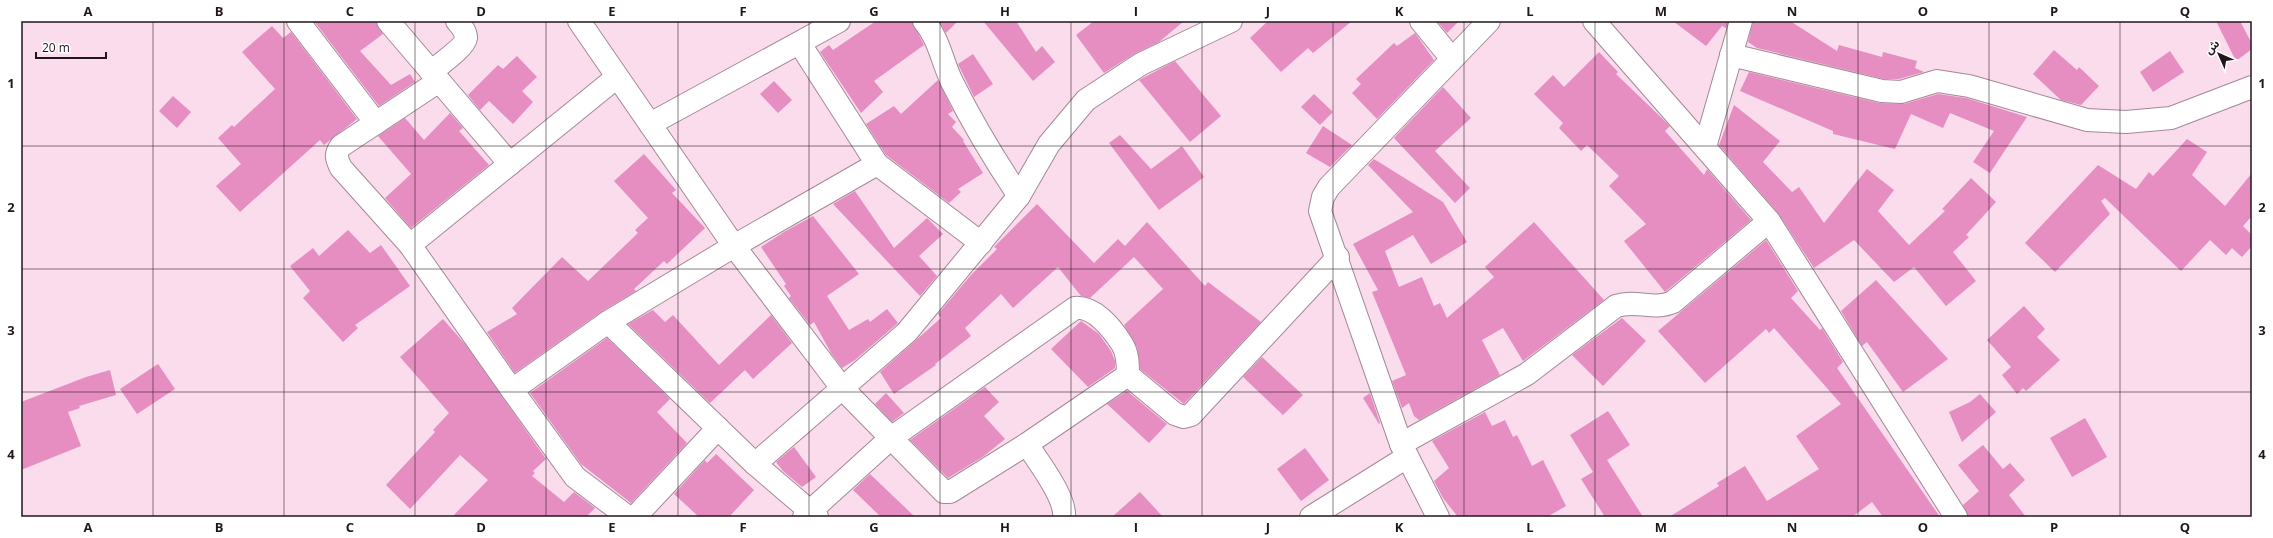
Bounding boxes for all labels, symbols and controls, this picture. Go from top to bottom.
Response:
text: A [84,2,93,20]
text: B [215,2,224,20]
text: C [346,2,354,20]
text: D [476,2,486,20]
text: E [608,2,616,20]
text: F [739,2,747,20]
text: G [869,2,879,20]
text: H [1000,2,1010,20]
text: I [1134,2,1138,20]
text: J [1265,2,1270,20]
text: K [1395,2,1404,20]
text: L [1526,2,1534,20]
text: M [1655,2,1667,20]
text: N [1787,2,1797,20]
text: O [1918,2,1928,20]
text: P [2050,2,2058,20]
text: Q [2180,2,2190,20]
scale bar [36,34,106,60]
north arrow [2199,34,2239,74]
text: ش [2201,36,2222,57]
text: 20 m [42,39,70,56]
text: 1 [7,74,15,92]
text: 1 [2258,74,2266,92]
text: 2 [7,198,15,216]
text: 2 [2258,198,2266,216]
text: 3 [7,321,15,339]
text: 3 [2258,321,2266,339]
text: 4 [7,445,15,463]
text: 4 [2258,445,2266,463]
text: A [84,518,93,536]
text: B [215,518,224,536]
text: C [346,518,354,536]
text: D [476,518,486,536]
text: E [608,518,616,536]
text: F [739,518,747,536]
text: G [869,518,879,536]
text: H [1000,518,1010,536]
text: I [1134,518,1138,536]
text: J [1265,518,1270,536]
text: K [1395,518,1404,536]
text: L [1526,518,1534,536]
text: M [1655,518,1667,536]
text: N [1787,518,1797,536]
text: O [1918,518,1928,536]
text: P [2050,518,2058,536]
text: Q [2180,518,2190,536]

